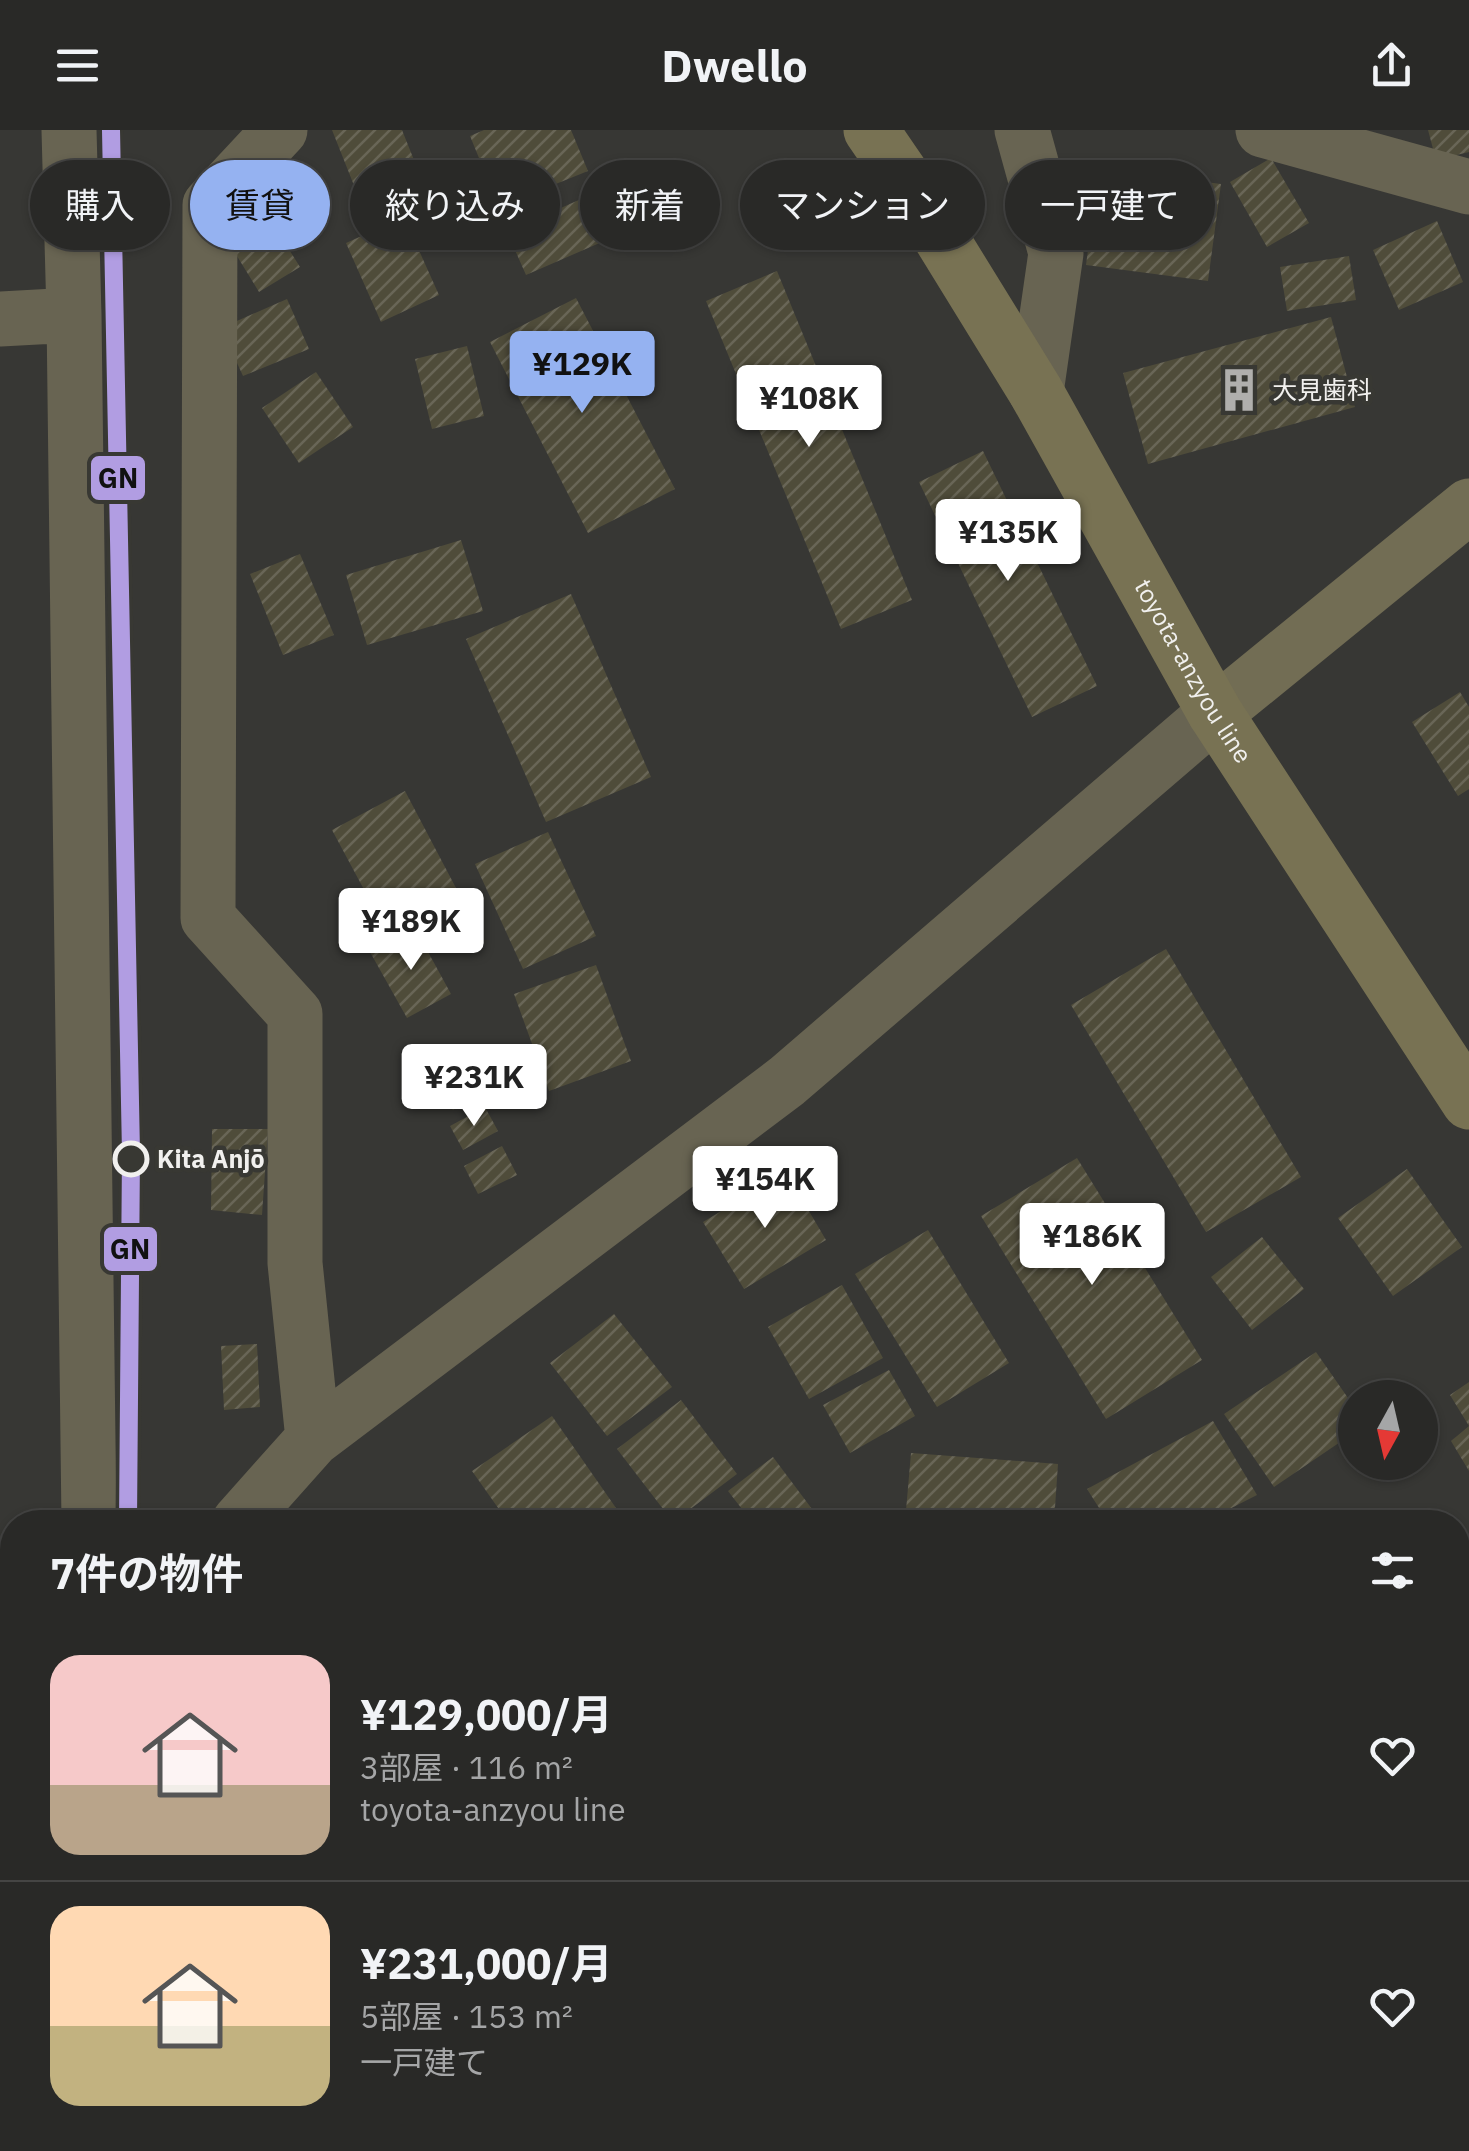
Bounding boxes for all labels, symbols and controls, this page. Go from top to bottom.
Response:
text: Dwello [661,36,808,94]
icon: menu [50,38,105,93]
icon: share [1364,38,1419,93]
chip: 購入 [30,160,170,250]
chip: 賃貸 [190,160,330,250]
chip: 絞り込み [350,160,560,250]
chip: 新着 [580,160,720,250]
chip: マンション [740,160,985,250]
chip: 一戸建て [1005,160,1215,250]
pin: ¥129K [512,331,652,416]
text: ¥129K [532,342,632,384]
pin: ¥108K [739,365,879,450]
building icon: 大見歯科 [1215,366,1263,414]
place label: 大見歯科 [1272,373,1372,406]
text: ¥108K [759,376,859,418]
line badge: GN [89,454,147,502]
text: GN [98,459,138,496]
pin: ¥135K [938,499,1078,584]
text: ¥135K [958,510,1058,552]
street label: toyota-anzyou line [1127,573,1260,769]
pin: ¥189K [341,888,481,973]
text: ¥189K [361,899,461,941]
pin: ¥231K [404,1044,544,1129]
text: ¥231K [424,1055,524,1097]
marker: Kita Anjō [114,1142,148,1176]
place label: Kita Anjō [157,1142,265,1175]
pin: ¥154K [695,1146,835,1231]
text: ¥154K [715,1157,815,1199]
pin: ¥186K [1022,1203,1162,1288]
text: ¥186K [1042,1214,1142,1256]
line badge: GN [102,1225,159,1273]
text: GN [110,1230,150,1267]
north arrow [1338,1380,1438,1480]
map controls [1338,1380,1438,1480]
icon: filters [1365,1543,1420,1598]
text: 7件の物件 [50,1546,243,1601]
text: ¥129,000/月 [360,1687,613,1742]
icon: home [130,1695,250,1815]
icon: heart [1365,1728,1420,1783]
text: 3部屋 · 116 m² [360,1746,573,1788]
text: toyota-anzyou line [360,1788,626,1830]
text: ¥231,000/月 [360,1936,613,1991]
icon: home [130,1946,250,2066]
icon: heart [1365,1979,1420,2034]
text: 5部屋 · 153 m² [360,1995,573,2037]
text: 一戸建て [360,2041,488,2083]

